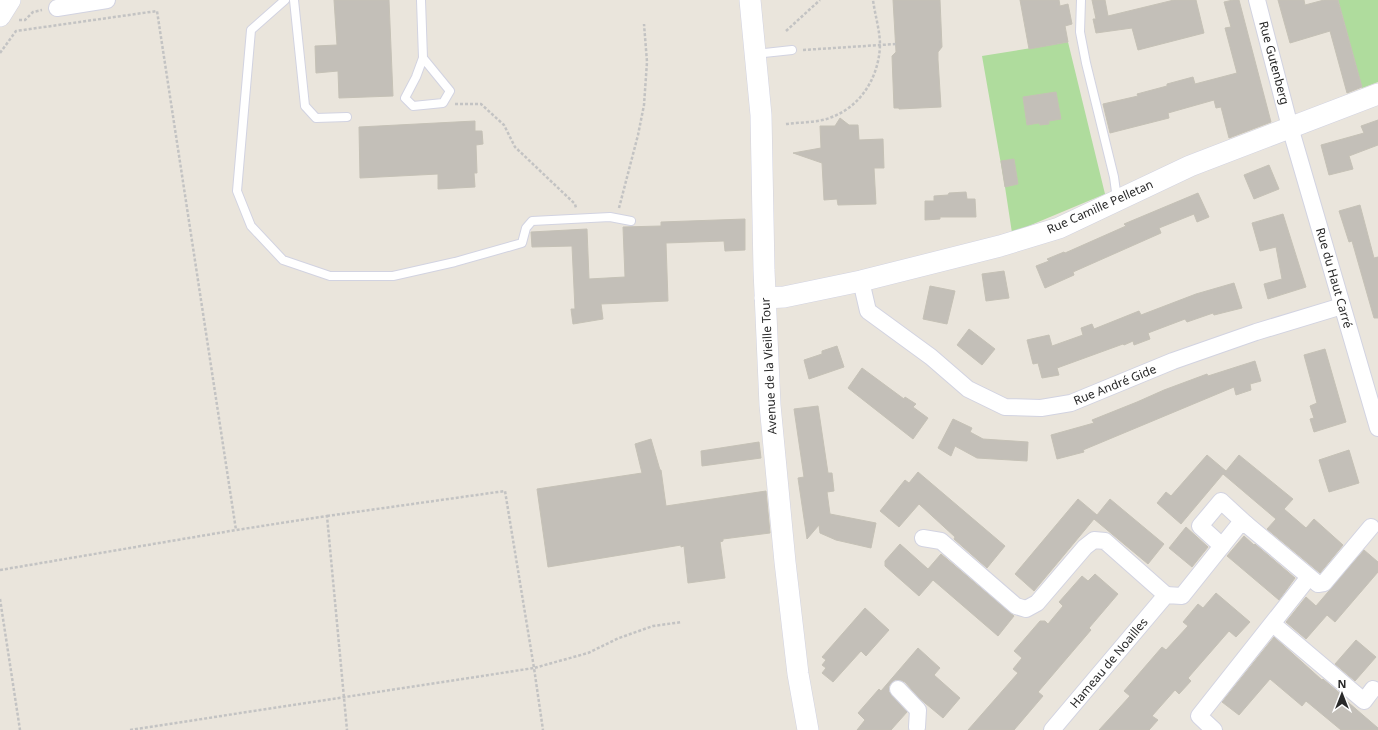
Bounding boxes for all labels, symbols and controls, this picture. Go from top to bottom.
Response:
street label: Rue Gutenberg [1255,19,1294,107]
street label: Rue Camille Pelletan [1044,175,1156,238]
street label: Rue du Haut Carré [1312,226,1357,330]
street label: Avenue de la Vieille Tour [756,297,781,435]
street label: Rue André Gide [1071,360,1159,409]
street label: Hameau de Noailles [1066,614,1152,711]
north arrow [1322,674,1362,714]
text: N [1338,676,1346,691]

